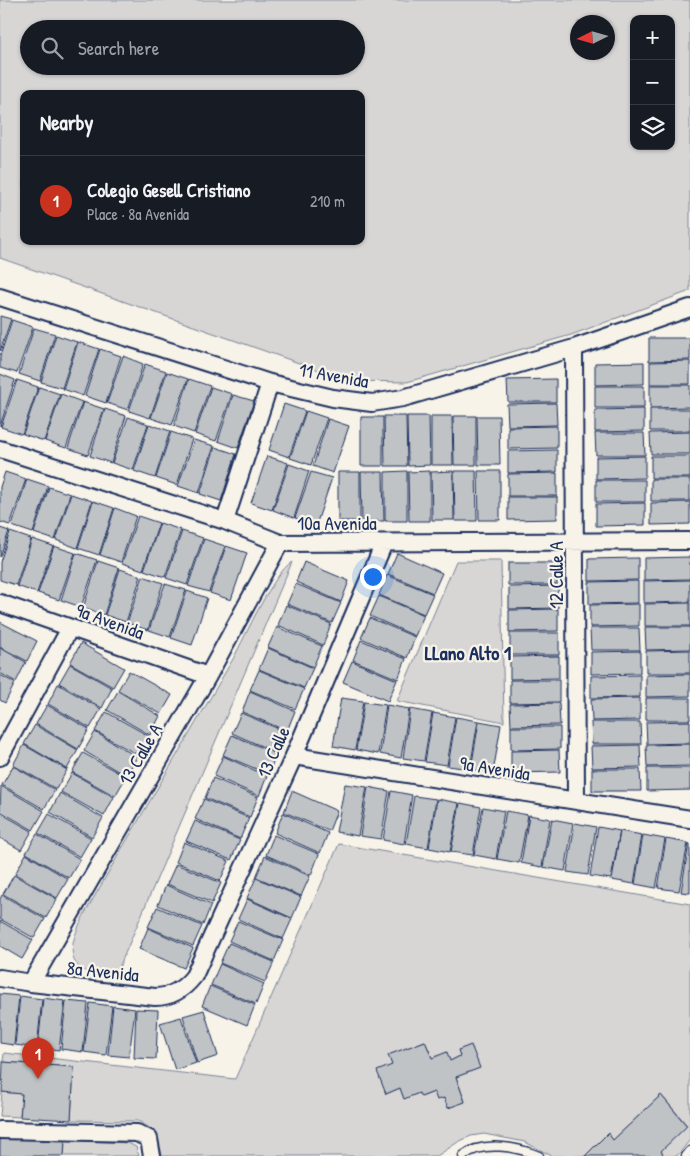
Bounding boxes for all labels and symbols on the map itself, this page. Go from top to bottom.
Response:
north arrow [570,15,615,60]
street label: 11 Avenida [297,356,371,394]
street label: 10a Avenida [297,510,377,536]
street label: 12 Calle A [543,541,569,609]
your location [360,564,386,590]
street label: 9a Avenida [72,597,148,646]
district label: LLano Alto 1 [425,639,511,666]
street label: 13 Calle A [112,718,168,790]
street label: 13 Calle [250,722,296,782]
street label: 9a Avenida [458,750,533,786]
street label: 8a Avenida [66,954,141,988]
pin: 1 [22,1038,54,1079]

